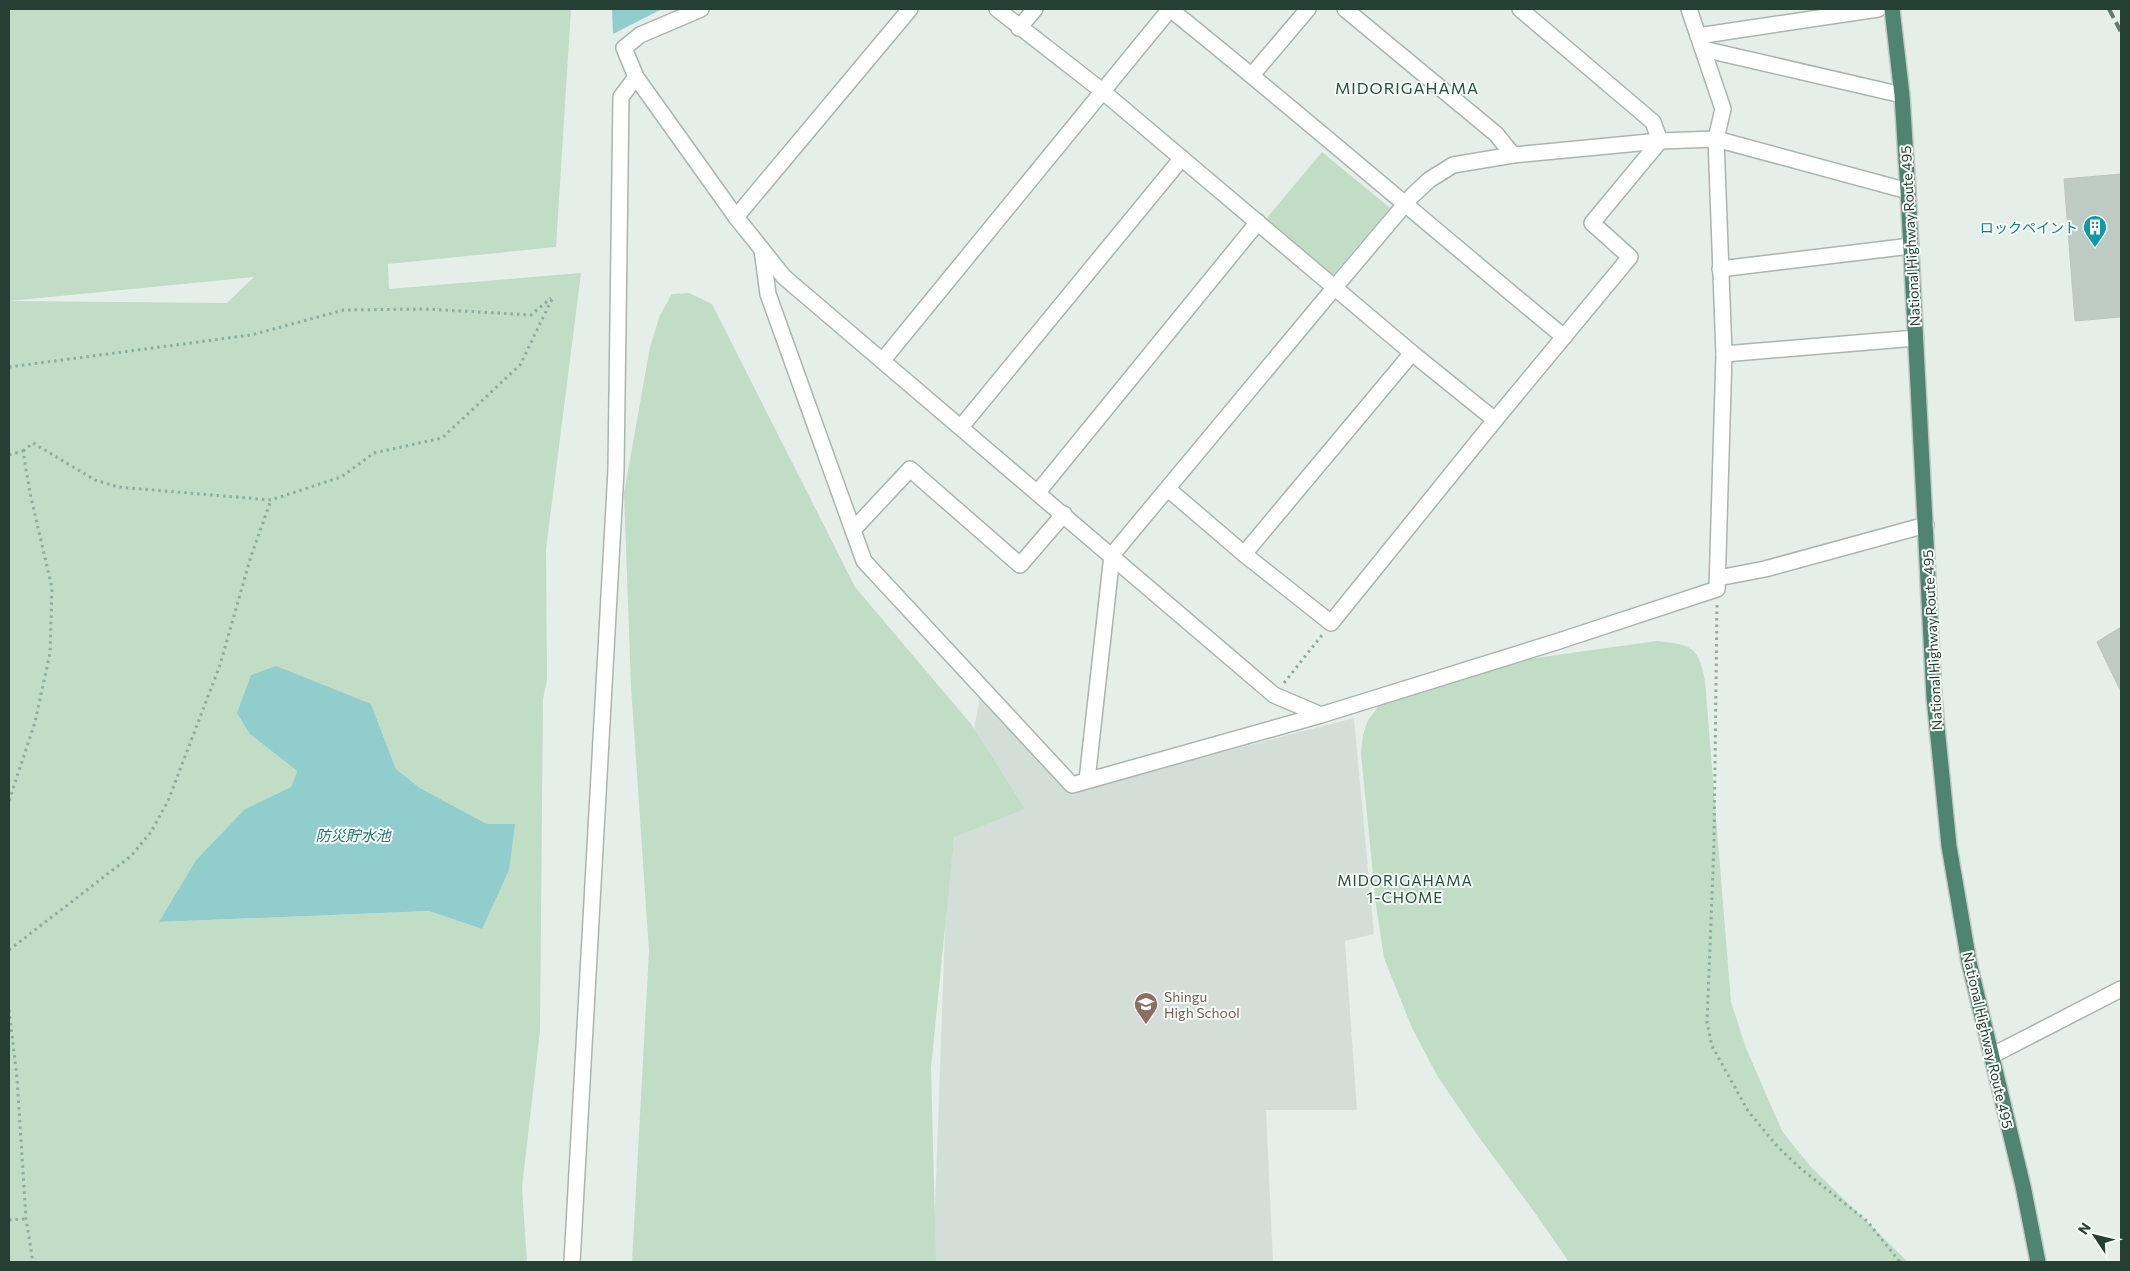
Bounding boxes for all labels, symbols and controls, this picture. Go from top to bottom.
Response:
district label: MIDORIGAHAMA [1335,78,1479,97]
street label: National Highway Route 495 [1897,145,1923,327]
building icon: ロックペイント [2082,214,2108,248]
place label: ロックペイント [1980,219,2078,236]
street label: National Highway Route 495 [1919,549,1945,731]
water label: 防災貯水池 [315,826,392,844]
district label: MIDORIGAHAMA 1-CHOME [1337,871,1473,906]
street label: National Highway Route 495 [1959,950,2017,1130]
place label: Shingu High School [1164,988,1240,1021]
school or university icon: Shingu High School [1133,991,1159,1025]
north arrow [2070,1211,2120,1261]
text: N [2074,1219,2094,1237]

